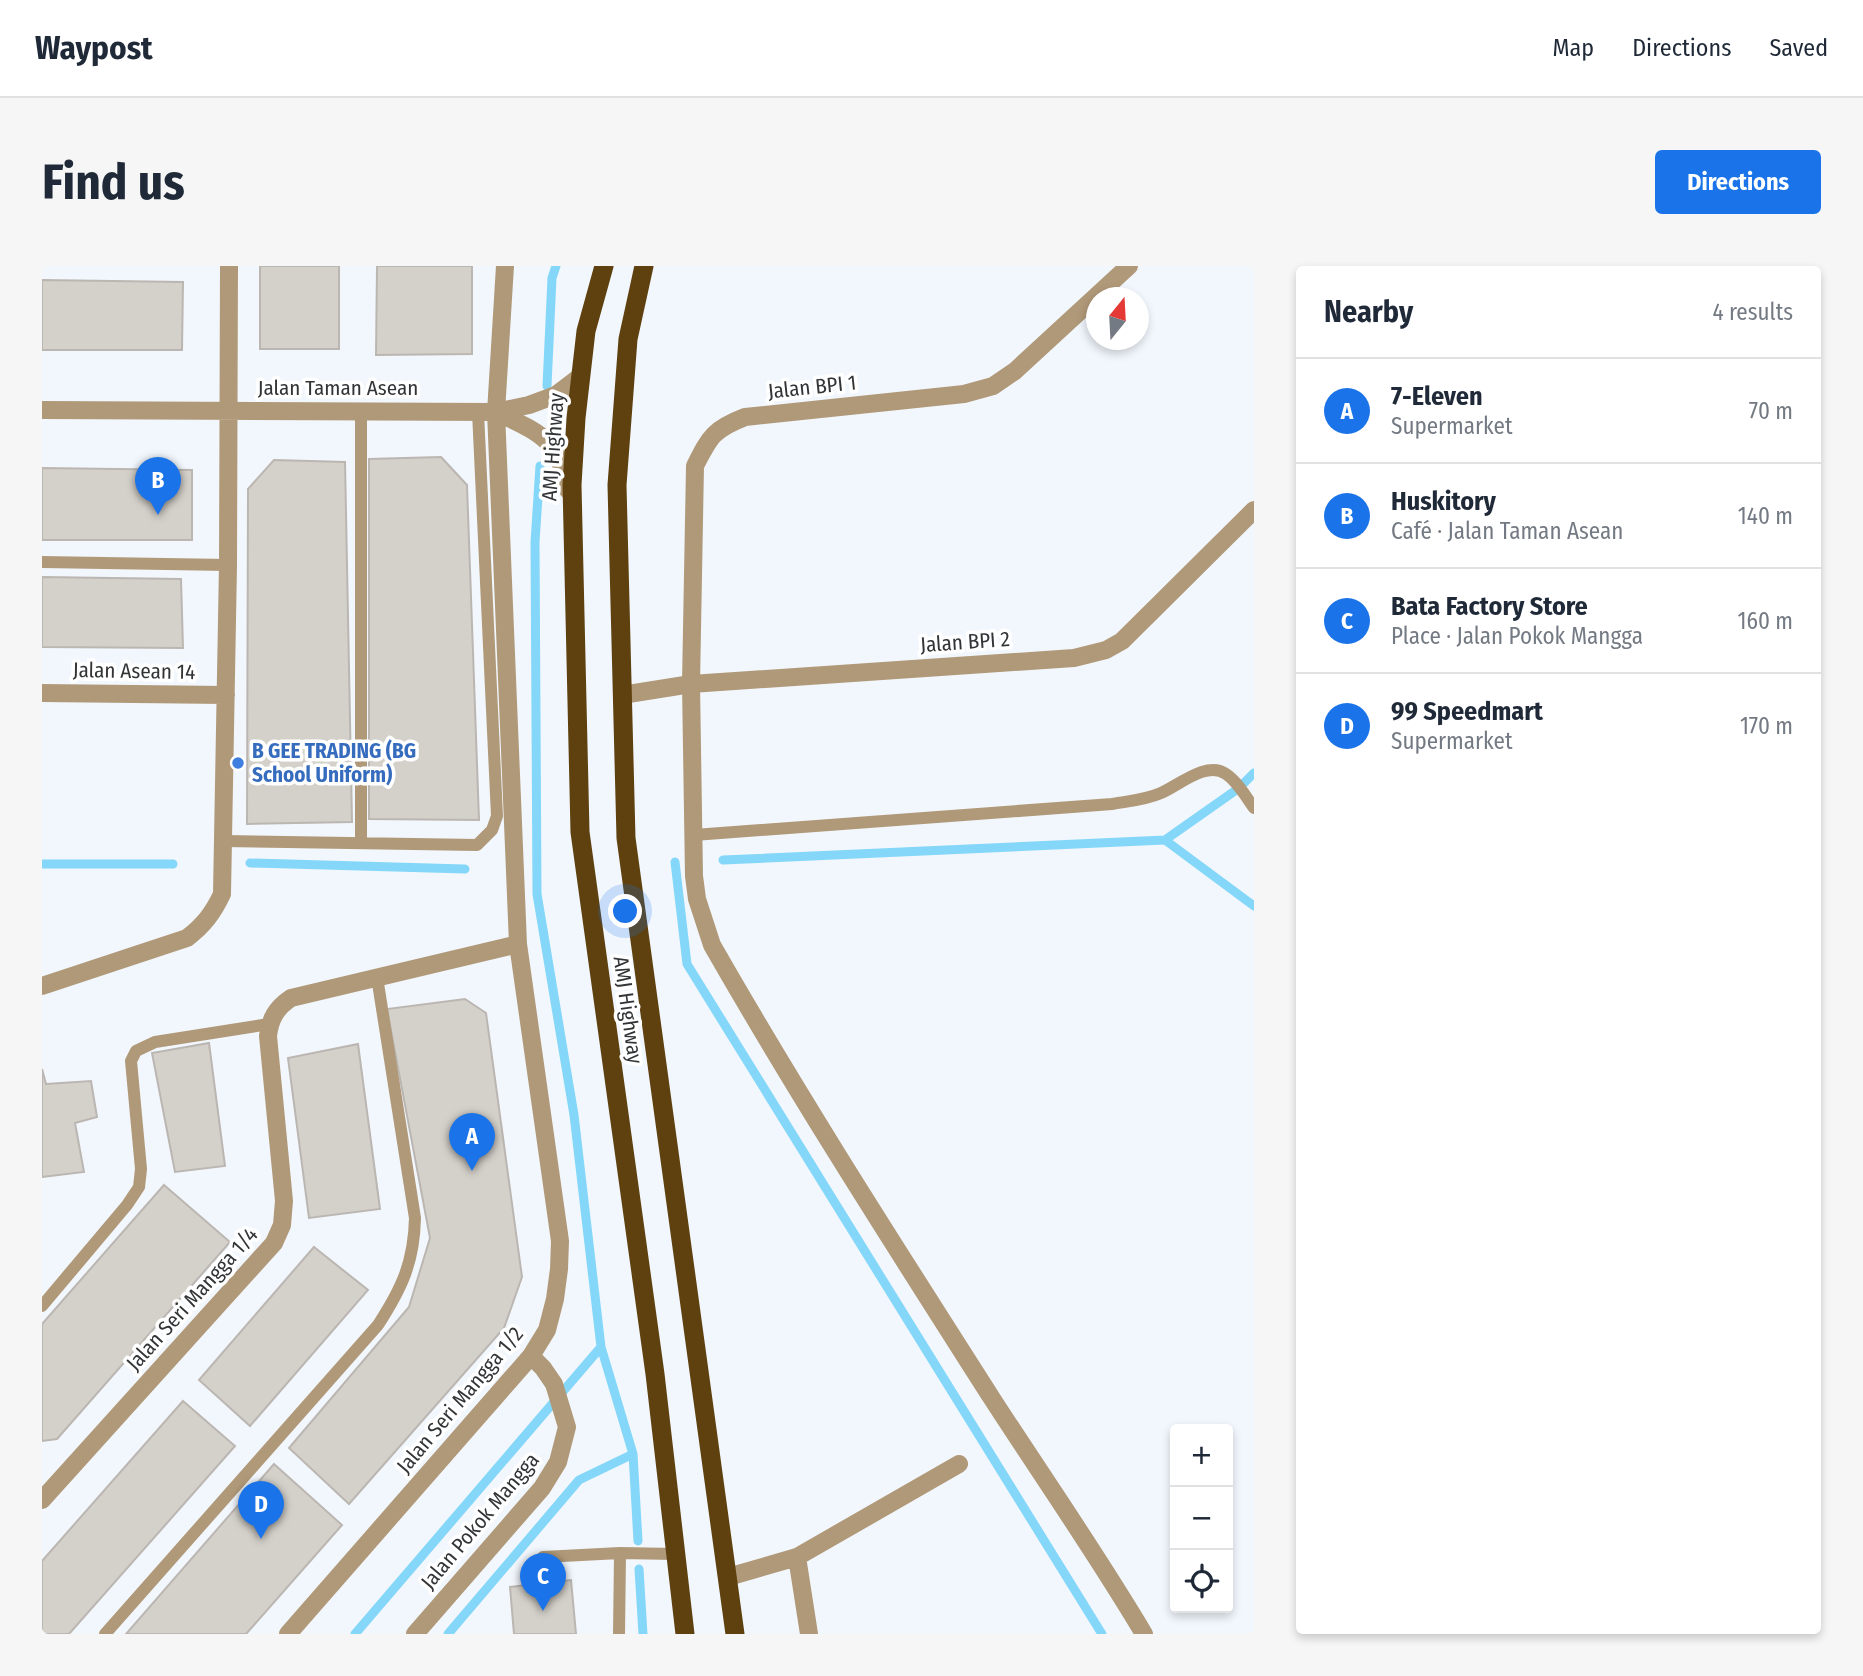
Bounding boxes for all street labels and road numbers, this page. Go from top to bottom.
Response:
street label: Jalan BPI 1 [767,369,857,405]
street label: Jalan Taman Asean [258,375,418,401]
street label: AMJ Highway [536,391,570,502]
street label: Jalan BPI 2 [919,626,1011,658]
street label: Jalan Asean 14 [73,657,195,685]
street label: AMJ Highway [608,955,649,1066]
street label: Jalan Seri Mangga 1/4 [121,1222,263,1376]
street label: Jalan Seri Mangga 1/2 [391,1321,529,1479]
street label: Jalan Pokok Mangga [415,1447,545,1595]

